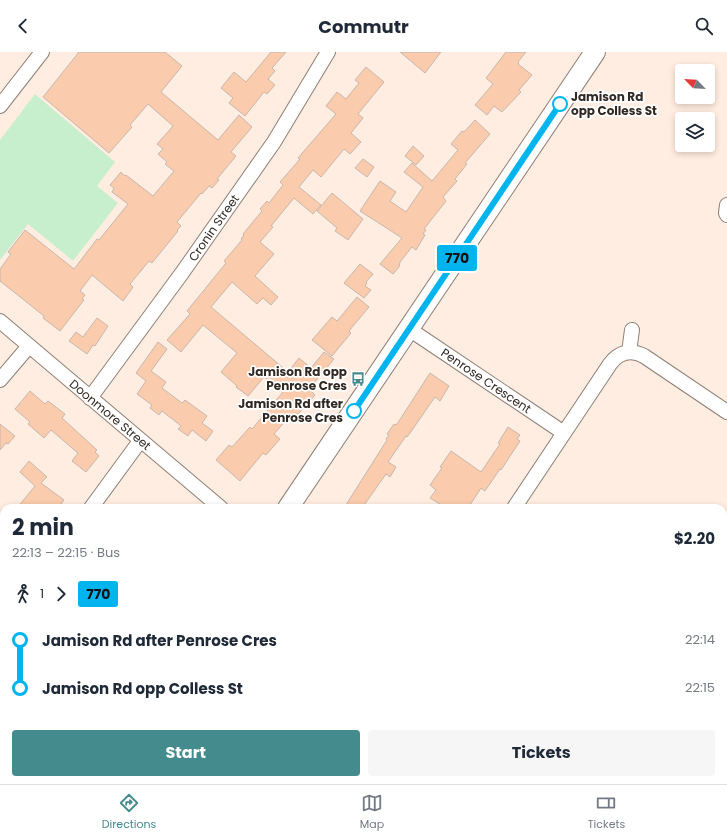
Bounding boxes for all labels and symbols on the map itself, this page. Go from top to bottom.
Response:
north arrow [675,64,715,104]
place label: Jamison Rd opp Colless St [571,88,657,119]
marker: Jamison Rd opp Colless St [552,96,568,112]
street label: Cronin Street [184,191,243,265]
line badge: 770 [434,245,480,271]
street label: Penrose Crescent [438,344,535,417]
place label: Jamison Rd opp Penrose Cres [248,363,347,394]
bus stop icon: Jamison Rd opp Penrose Cres [350,371,366,387]
street label: Doonmore Street [66,375,155,454]
place label: Jamison Rd after Penrose Cres [238,395,343,426]
marker: Jamison Rd after Penrose Cres [346,403,362,419]

